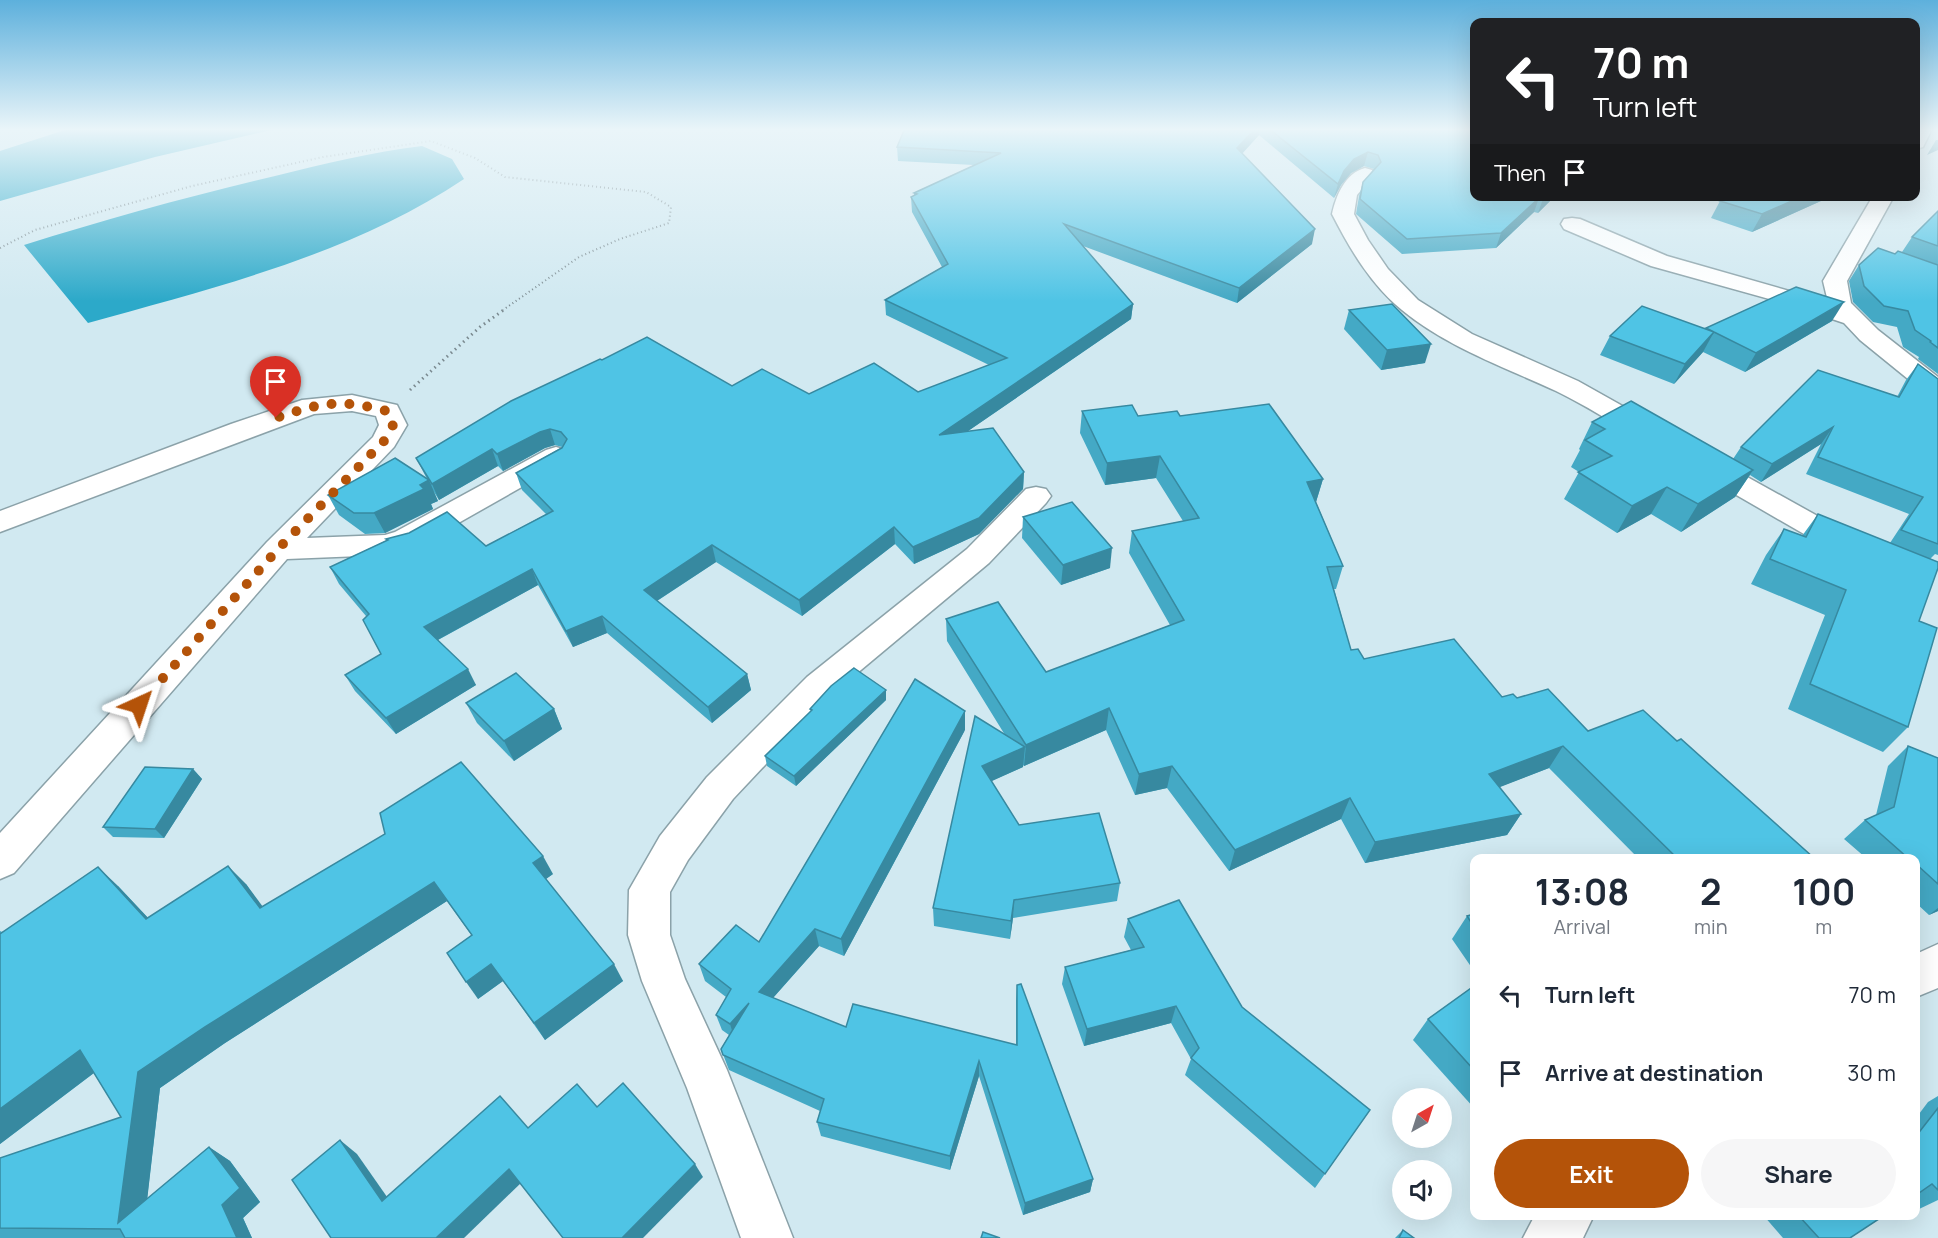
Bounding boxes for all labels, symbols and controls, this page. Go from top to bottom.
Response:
text: 70 m [1593,33,1689,91]
icon: left [1494,42,1572,120]
text: Turn left [1593,88,1697,125]
icon: arrive [1558,156,1591,189]
text: Then [1494,158,1546,188]
pin [250,356,301,418]
icon: arrive [259,365,292,398]
position arrow [107,673,171,737]
text: 13:08 [1535,867,1629,916]
text: 2 [1700,867,1722,916]
text: 100 [1792,867,1855,916]
text: Arrival [1553,913,1611,940]
text: min [1694,913,1728,940]
text: m [1815,913,1832,940]
icon: left [1494,979,1527,1012]
text: Turn left [1545,980,1635,1010]
text: 70 m [1848,980,1896,1010]
icon: arrive [1494,1057,1527,1090]
text: Arrive at destination [1545,1058,1763,1088]
text: 30 m [1847,1058,1896,1088]
north arrow [1392,1088,1452,1148]
map controls [1392,1088,1452,1220]
button: Exit [1494,1139,1689,1208]
button: Share [1701,1139,1896,1208]
button: sound [1392,1160,1452,1220]

